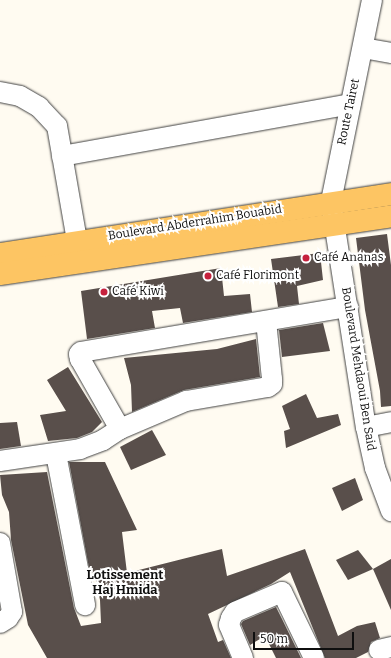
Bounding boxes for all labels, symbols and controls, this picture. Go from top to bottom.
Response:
street label: Route Tairet [335,77,363,147]
street label: Boulevard Abderrahim Bouabid [107,202,283,244]
place label: Café Ananas [314,251,383,265]
marker: Café Ananas [301,253,311,263]
place label: Café Florimont [216,269,299,283]
marker: Café Florimont [203,271,213,281]
place label: Café Kiwi [112,285,164,299]
street label: Boulevard Mehdaoui Ben Said [338,286,378,452]
marker: Café Kiwi [99,287,109,297]
district label: Lotissement Haj Hmida [87,568,163,599]
scale bar [255,624,356,650]
text: 50 m [260,632,288,646]

